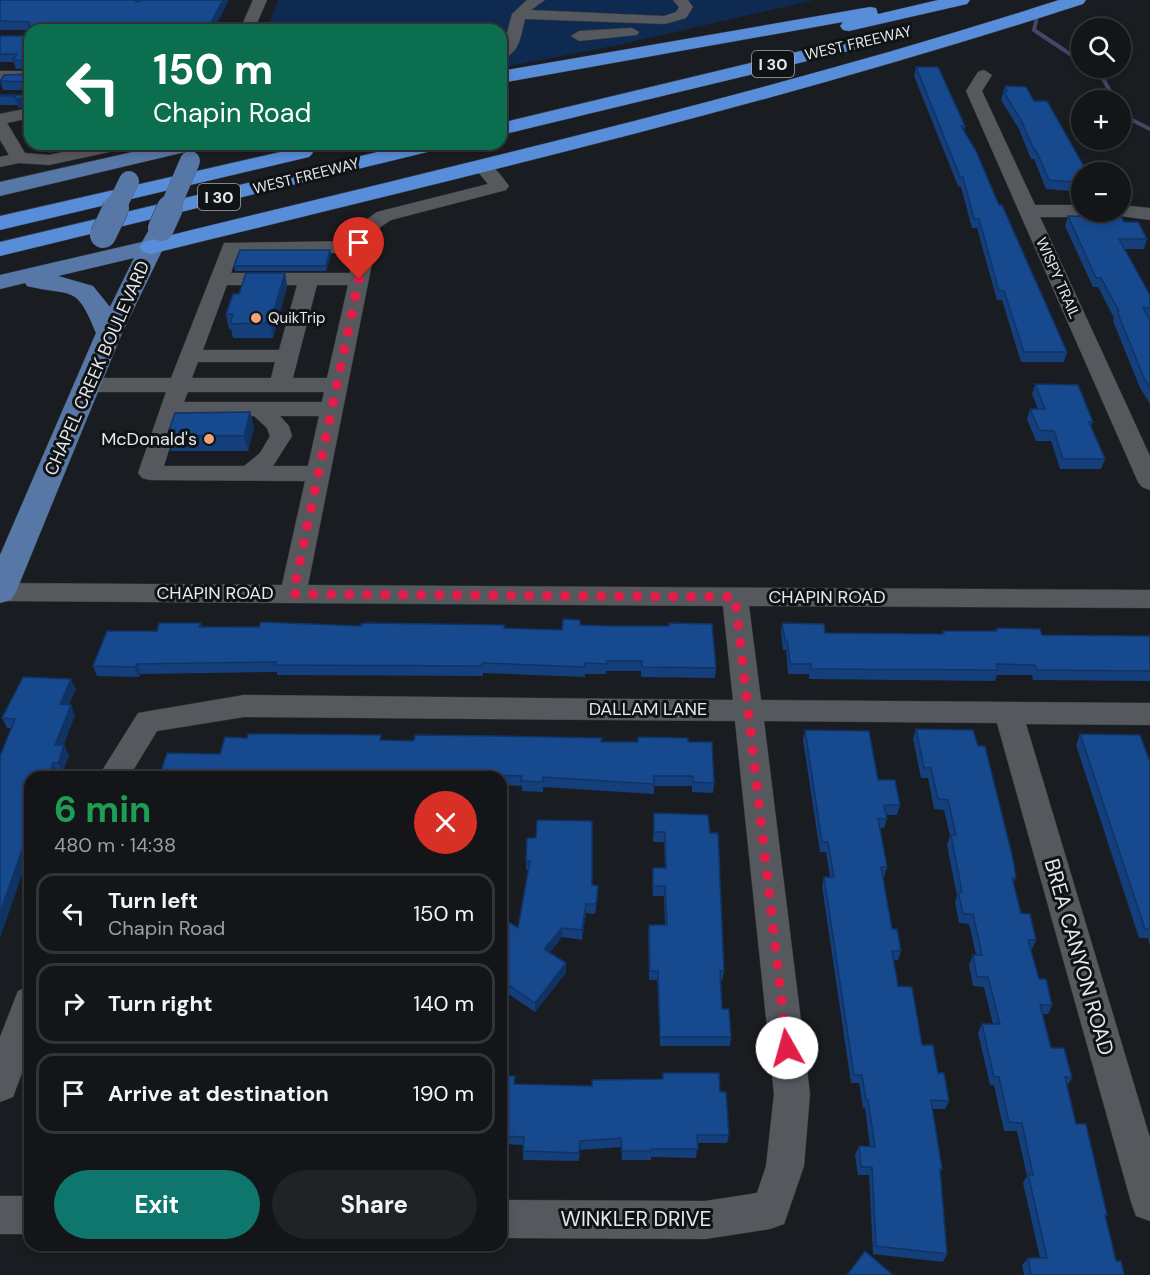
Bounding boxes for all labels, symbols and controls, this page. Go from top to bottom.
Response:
map controls [1071,18,1131,222]
button: search [1071,18,1131,78]
street label: WEST FREEWAY [803,21,914,65]
text: 150 m [153,42,273,97]
icon: left [54,48,132,126]
road number: I 30 [752,51,794,77]
button: + [1071,90,1131,150]
text: Chapin Road [153,95,312,130]
street label: WEST FREEWAY [251,153,361,199]
button: − [1071,162,1131,222]
road number: I 30 [198,184,240,210]
pin [333,217,384,279]
icon: arrive [342,226,375,259]
street label: WISPY TRAIL [1031,234,1085,322]
street label: CHAPEL CREEK BOULEVARD [39,257,155,479]
place label: QuikTrip [268,308,325,328]
marker: QuikTrip [249,311,263,325]
place label: McDonald's [101,427,197,451]
marker: McDonald's [202,432,216,446]
street label: CHAPIN ROAD [156,581,274,605]
street label: CHAPIN ROAD [768,585,886,609]
street label: DALLAM LANE [589,697,707,721]
text: 6 min [54,786,151,833]
button: close [414,791,477,854]
text: 480 m · 14:38 [54,832,176,858]
street label: BREA CANYON ROAD [1038,855,1120,1059]
text: Turn left [108,886,198,915]
icon: left [57,897,90,930]
text: 150 m [413,899,474,928]
text: Chapin Road [108,915,225,941]
icon: right [57,987,90,1020]
text: Turn right [108,989,213,1018]
text: 140 m [413,989,474,1018]
position arrow [755,1016,819,1080]
icon: arrive [57,1077,90,1110]
text: Arrive at destination [108,1079,329,1108]
text: 190 m [413,1079,474,1108]
button: Exit [54,1170,260,1239]
button: Share [272,1170,477,1239]
street label: WINKLER DRIVE [561,1205,711,1233]

